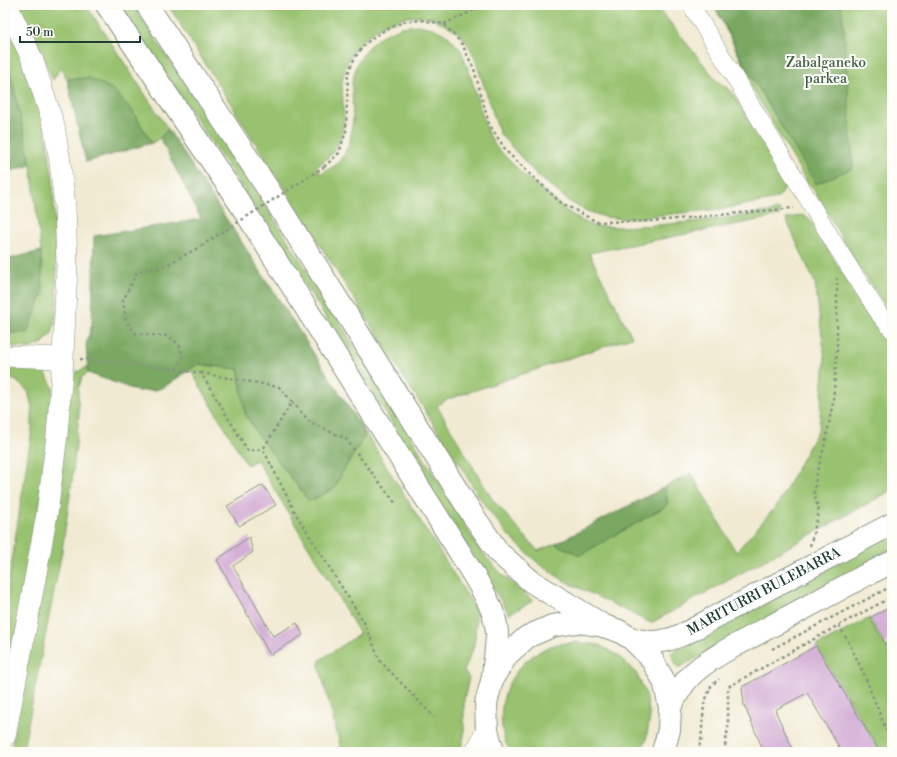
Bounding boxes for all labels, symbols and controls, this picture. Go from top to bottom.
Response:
scale bar [20,18,140,44]
text: 50 m [26,25,54,40]
park label: Zabalganeko parkea [786,54,866,88]
street label: MARITURRI BULEBARRA [684,543,844,640]

